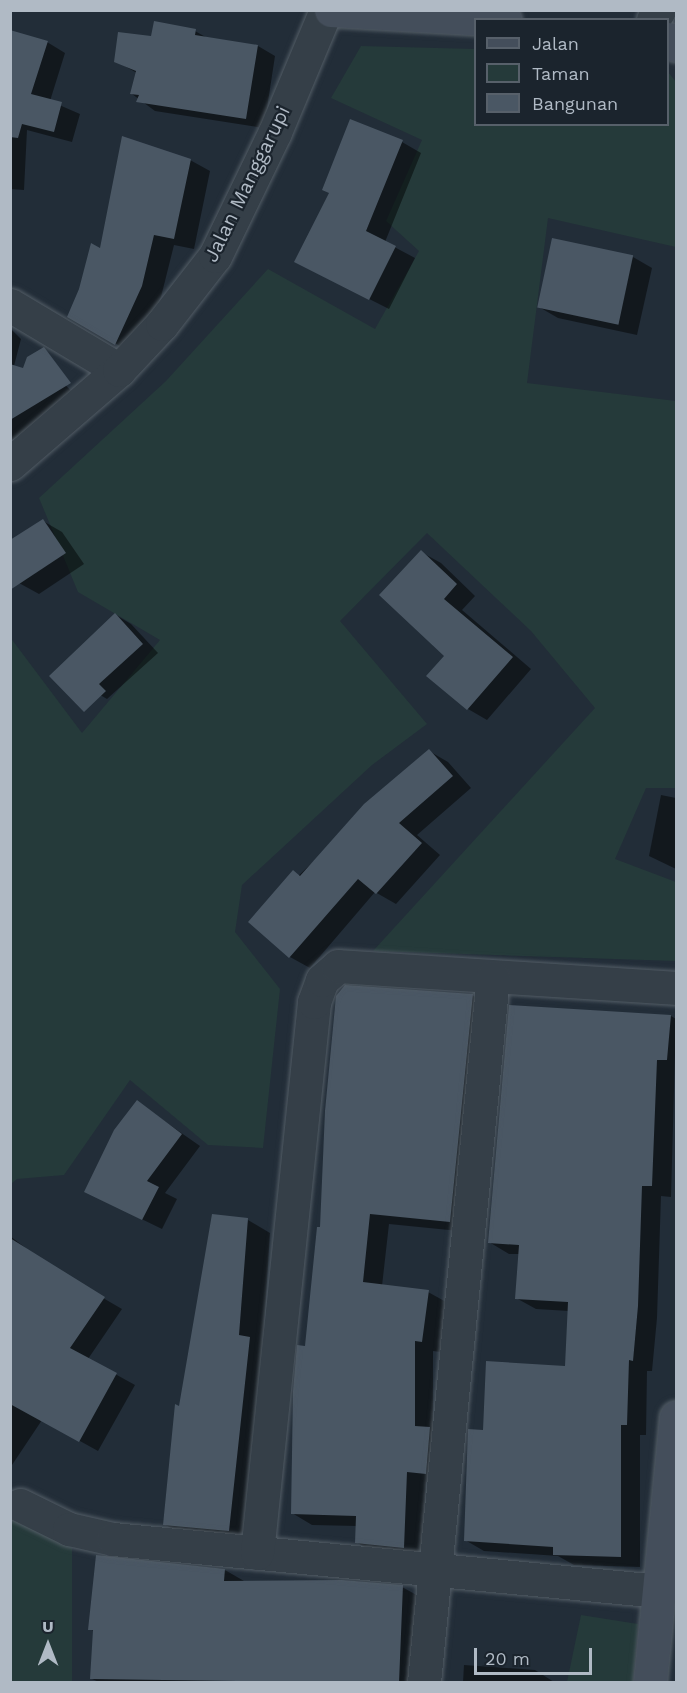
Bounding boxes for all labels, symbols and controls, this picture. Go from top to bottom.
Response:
legend [474,18,669,126]
text: Jalan [532,33,579,54]
text: Taman [532,63,590,84]
text: Bangunan [532,93,618,114]
street label: Jalan Manggarupi [199,102,295,266]
north arrow [18,1615,78,1675]
text: U [42,1617,54,1636]
scale bar [477,1636,596,1674]
text: 20 m [485,1648,530,1669]

